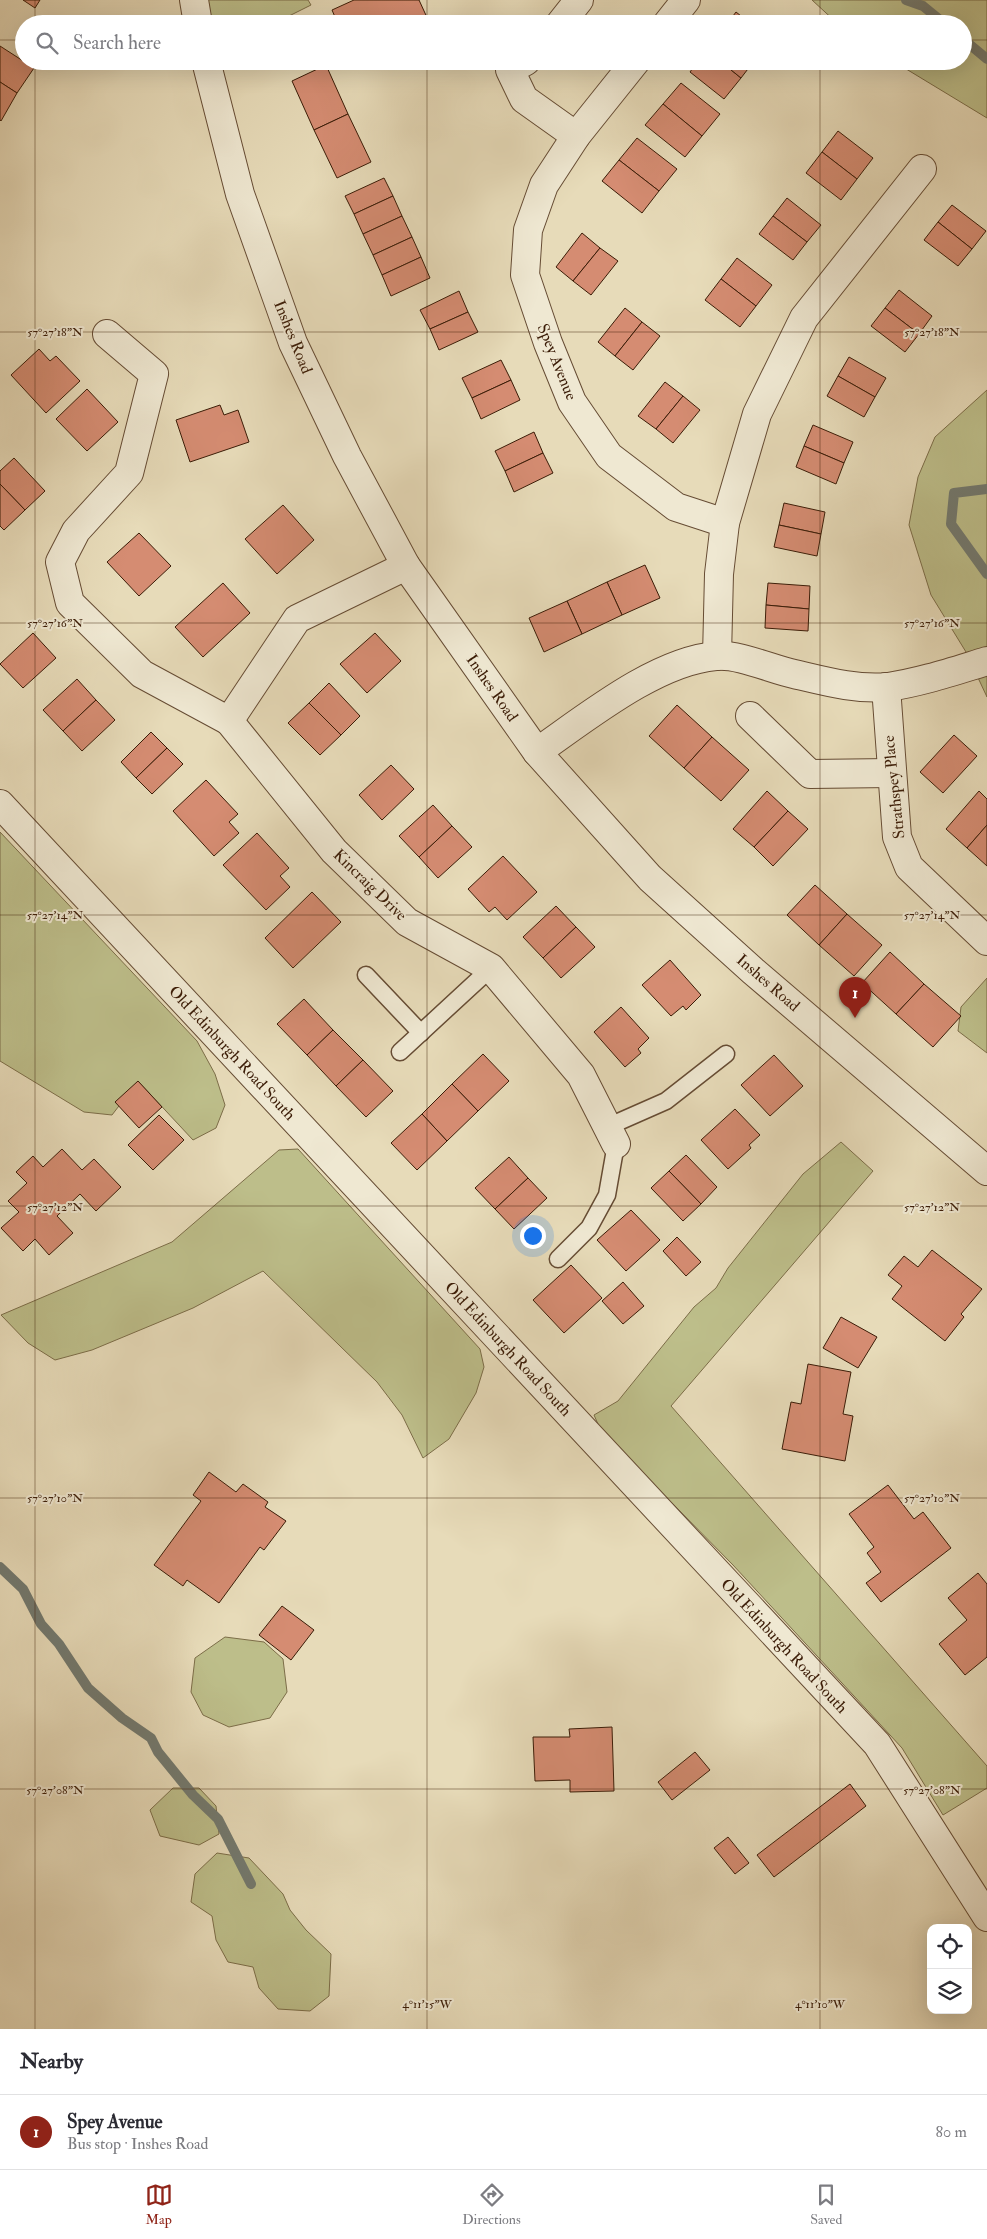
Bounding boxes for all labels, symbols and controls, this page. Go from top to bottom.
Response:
search box [15,15,972,70]
icon: search [33,29,61,57]
text: Search here [73,31,161,55]
street label: Inshes Road [269,297,317,377]
street label: Spey Avenue [532,321,581,404]
text: 57°27'18"N [27,325,83,340]
text: 57°27'18"N [904,325,960,340]
text: 57°27'16"N [27,616,83,631]
text: 57°27'16"N [904,616,960,631]
street label: Inshes Road [462,651,522,726]
street label: Strathspey Place [879,734,910,840]
street label: Kincraig Drive [329,845,411,925]
text: 57°27'14"N [27,908,83,923]
text: 57°27'14"N [904,908,960,923]
street label: Inshes Road [732,950,804,1016]
pin: 1 [839,977,871,1018]
street label: Old Edinburgh Road South [164,982,300,1125]
text: 57°27'12"N [27,1200,83,1215]
text: 57°27'12"N [904,1200,960,1215]
your location [520,1223,546,1249]
street label: Old Edinburgh Road South [440,1278,576,1421]
text: 57°27'10"N [27,1491,83,1506]
text: 57°27'10"N [904,1491,960,1506]
street label: Old Edinburgh Road South [716,1575,852,1718]
text: 57°27'08"N [26,1783,84,1798]
text: 57°27'08"N [903,1783,961,1798]
map controls [927,1924,972,2014]
button: locate [927,1924,972,1969]
button: layers [927,1969,972,2014]
text: 4°11'15"W [402,1997,452,2012]
text: 4°11'10"W [795,1997,846,2012]
text: Nearby [20,2048,83,2075]
text: Spey Avenue [67,2110,162,2134]
text: 1 [33,2122,39,2142]
text: 80 m [936,2122,967,2142]
text: Bus stop · Inshes Road [67,2134,208,2154]
tab: Map [145,2181,173,2228]
tab: Directions [462,2181,521,2228]
tab: Saved [810,2181,842,2228]

